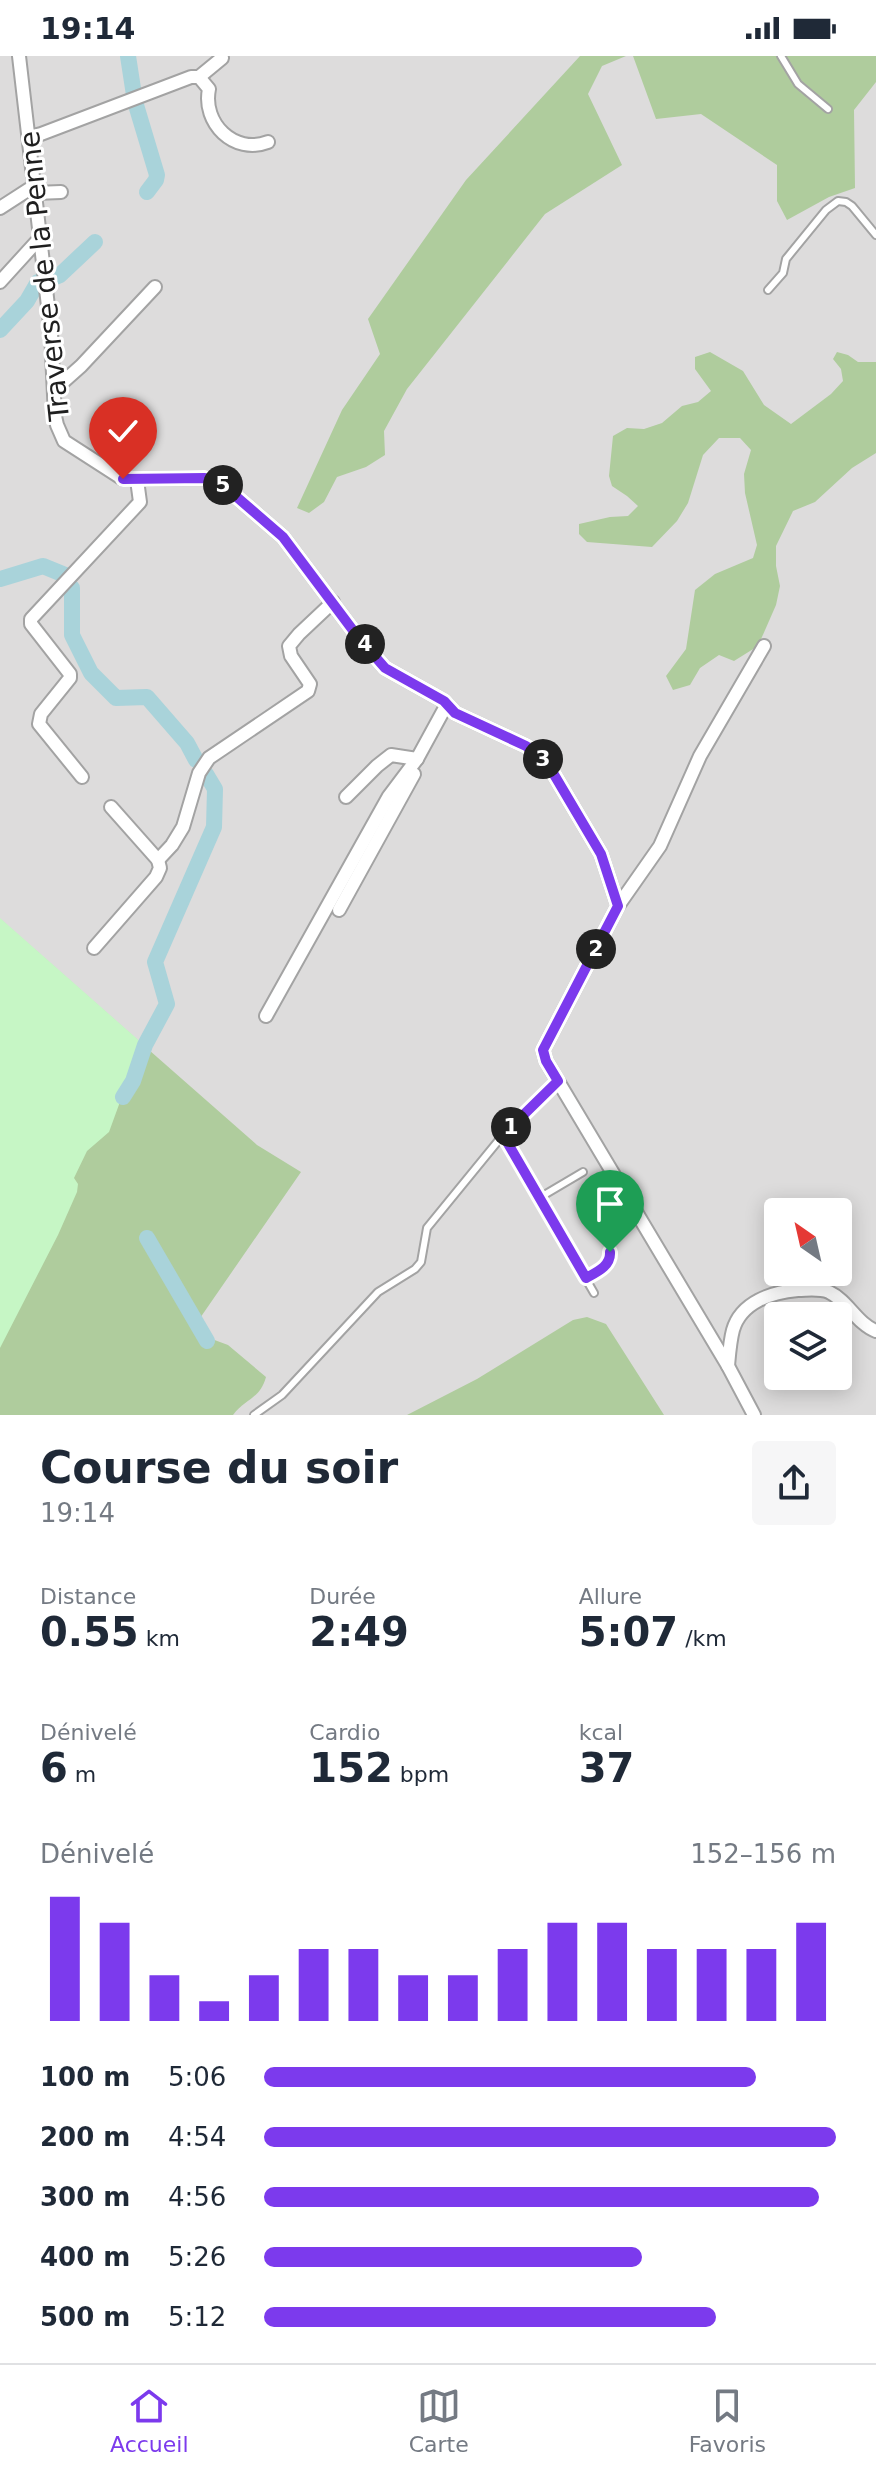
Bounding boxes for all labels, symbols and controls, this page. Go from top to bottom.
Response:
text: 19:14 [40,11,136,46]
street label: Traverse de la Penne [13,129,76,424]
pin [89,397,157,479]
icon: check [101,409,145,453]
pin: 5 [203,465,243,505]
text: 5 [215,472,231,497]
pin: 4 [345,624,385,664]
text: 4 [357,631,373,656]
pin: 3 [523,739,563,779]
text: 3 [535,746,551,771]
pin: 2 [576,929,616,969]
text: 2 [588,936,604,961]
pin: 1 [491,1107,531,1147]
text: 1 [503,1114,519,1139]
pin [576,1170,644,1252]
icon: arrive [588,1182,632,1226]
north arrow [764,1198,852,1286]
map controls [764,1198,852,1390]
button: layers [764,1302,852,1390]
button: share [752,1441,836,1525]
text: Course du soir [40,1442,398,1493]
text: 19:14 [40,1498,115,1528]
text: Distance [40,1584,136,1609]
text: Durée [309,1584,376,1609]
text: Allure [579,1584,642,1609]
text: 0.55 [40,1609,139,1655]
text: 2:49 [309,1609,409,1655]
text: 5:07 [579,1609,678,1655]
text: km [139,1626,180,1651]
text: /km [678,1626,727,1651]
text: Dénivelé [40,1720,137,1745]
text: Cardio [309,1720,380,1745]
text: kcal [579,1720,623,1745]
text: 6 [40,1745,68,1791]
text: 152 [309,1745,393,1791]
text: 37 [579,1745,634,1791]
text: m [68,1762,96,1787]
text: bpm [393,1762,449,1787]
text: Dénivelé [40,1839,154,1869]
text: 152–156 m [690,1839,836,1869]
text: 100 m [40,2062,130,2092]
text: 5:06 [168,2062,226,2092]
text: 200 m [40,2122,130,2152]
text: 4:54 [168,2122,226,2152]
text: 300 m [40,2182,130,2212]
text: 4:56 [168,2182,226,2212]
text: 400 m [40,2242,130,2272]
text: 5:26 [168,2242,226,2272]
text: 500 m [40,2302,130,2332]
text: 5:12 [168,2302,226,2332]
tab: Accueil [110,2384,189,2457]
tab: Carte [409,2384,469,2457]
tab: Favoris [689,2384,766,2457]

